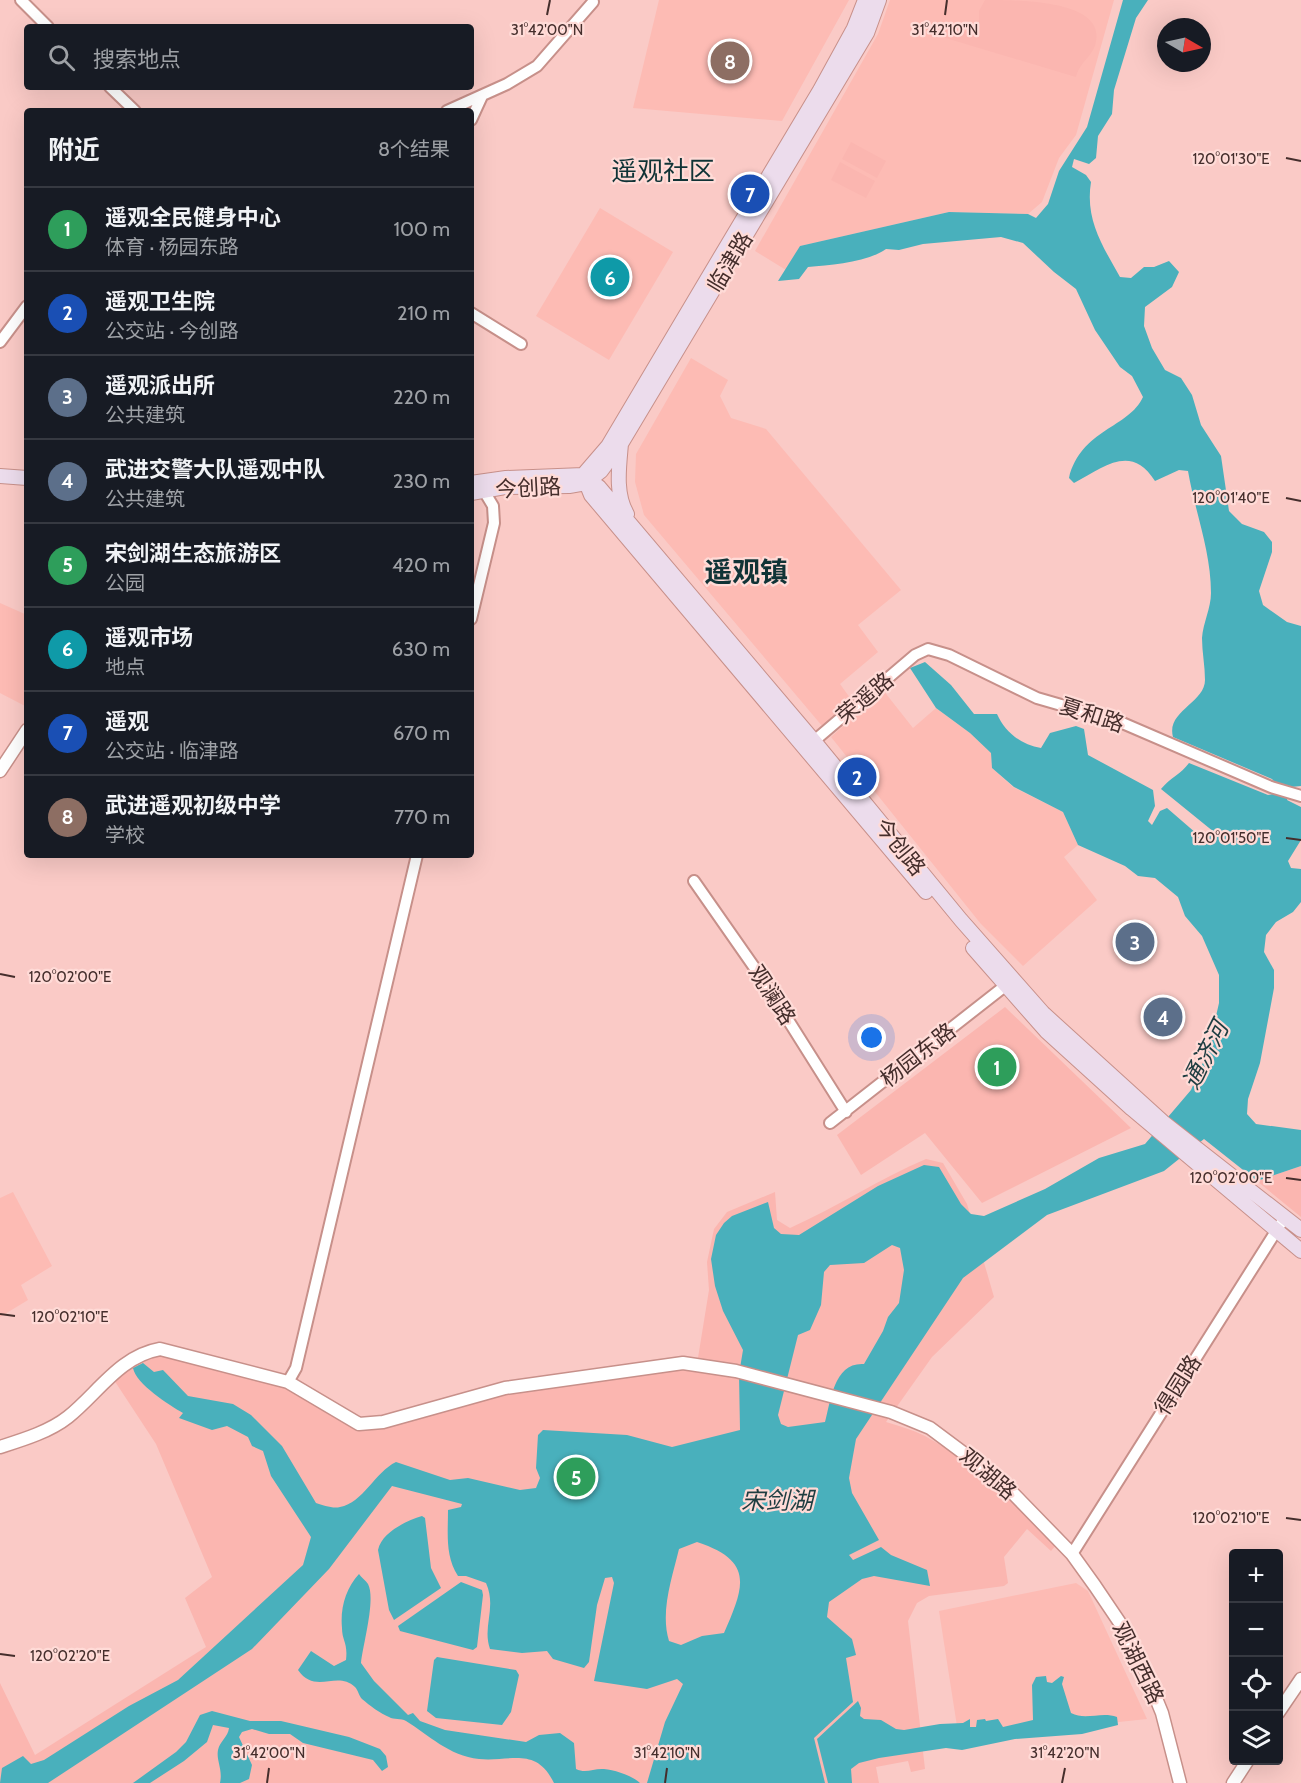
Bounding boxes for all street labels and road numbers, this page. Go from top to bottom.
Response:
street label: 临津路 [701,227,759,297]
street label: 今创路 [494,473,562,503]
street label: 荣遥路 [831,666,899,730]
street label: 夏和路 [1056,692,1128,738]
street label: 今创路 [869,813,931,881]
street label: 观澜路 [743,960,801,1030]
street label: 杨园东路 [875,1017,961,1093]
street label: 得园路 [1149,1350,1207,1420]
street label: 观湖路 [954,1442,1022,1506]
street label: 观湖西路 [1107,1618,1169,1708]

